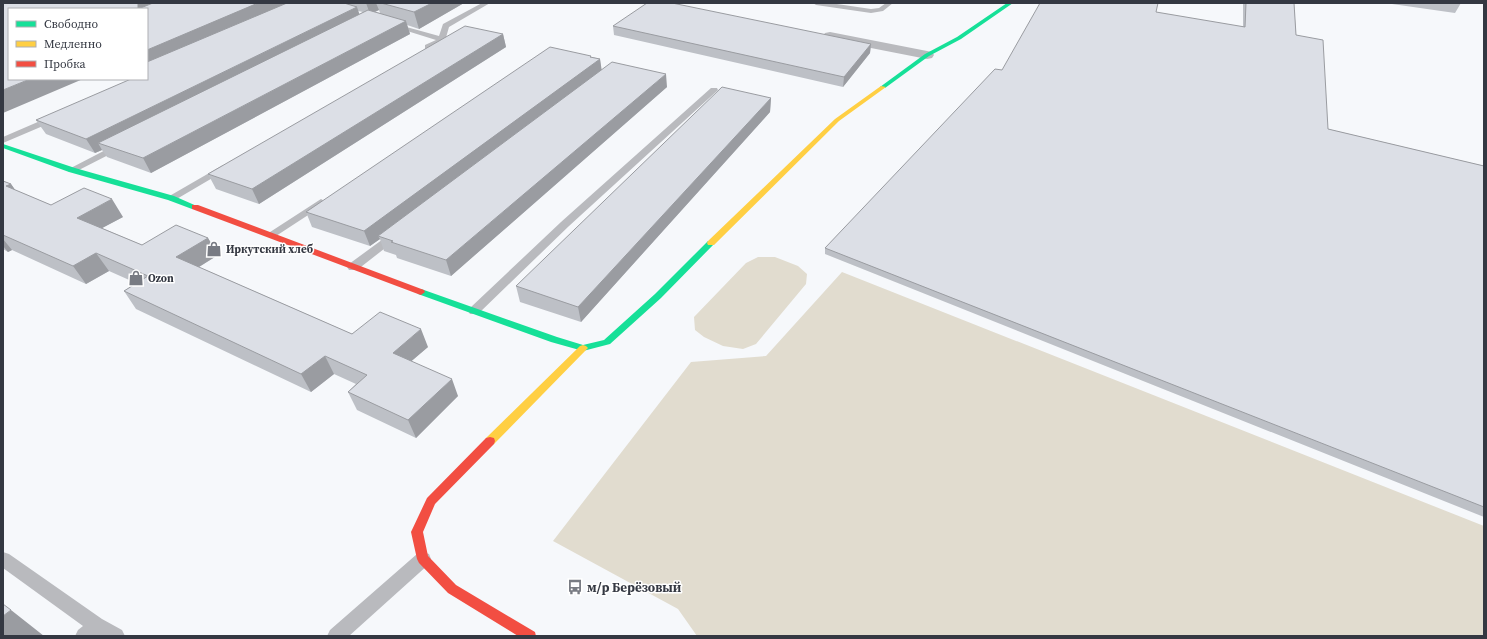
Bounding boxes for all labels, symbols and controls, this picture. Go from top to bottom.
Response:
legend [8,8,148,80]
text: Свободно [44,16,99,32]
text: Медленно [44,36,102,52]
text: Пробка [44,56,87,72]
shop icon: Иркутский хлеб [205,240,223,258]
place label: Иркутский хлеб [226,242,313,257]
shop icon: Ozon [127,269,145,287]
place label: Ozon [148,271,174,286]
bus stop icon: м/р Берёзовый [566,578,584,596]
place label: м/р Берёзовый [587,579,682,596]

